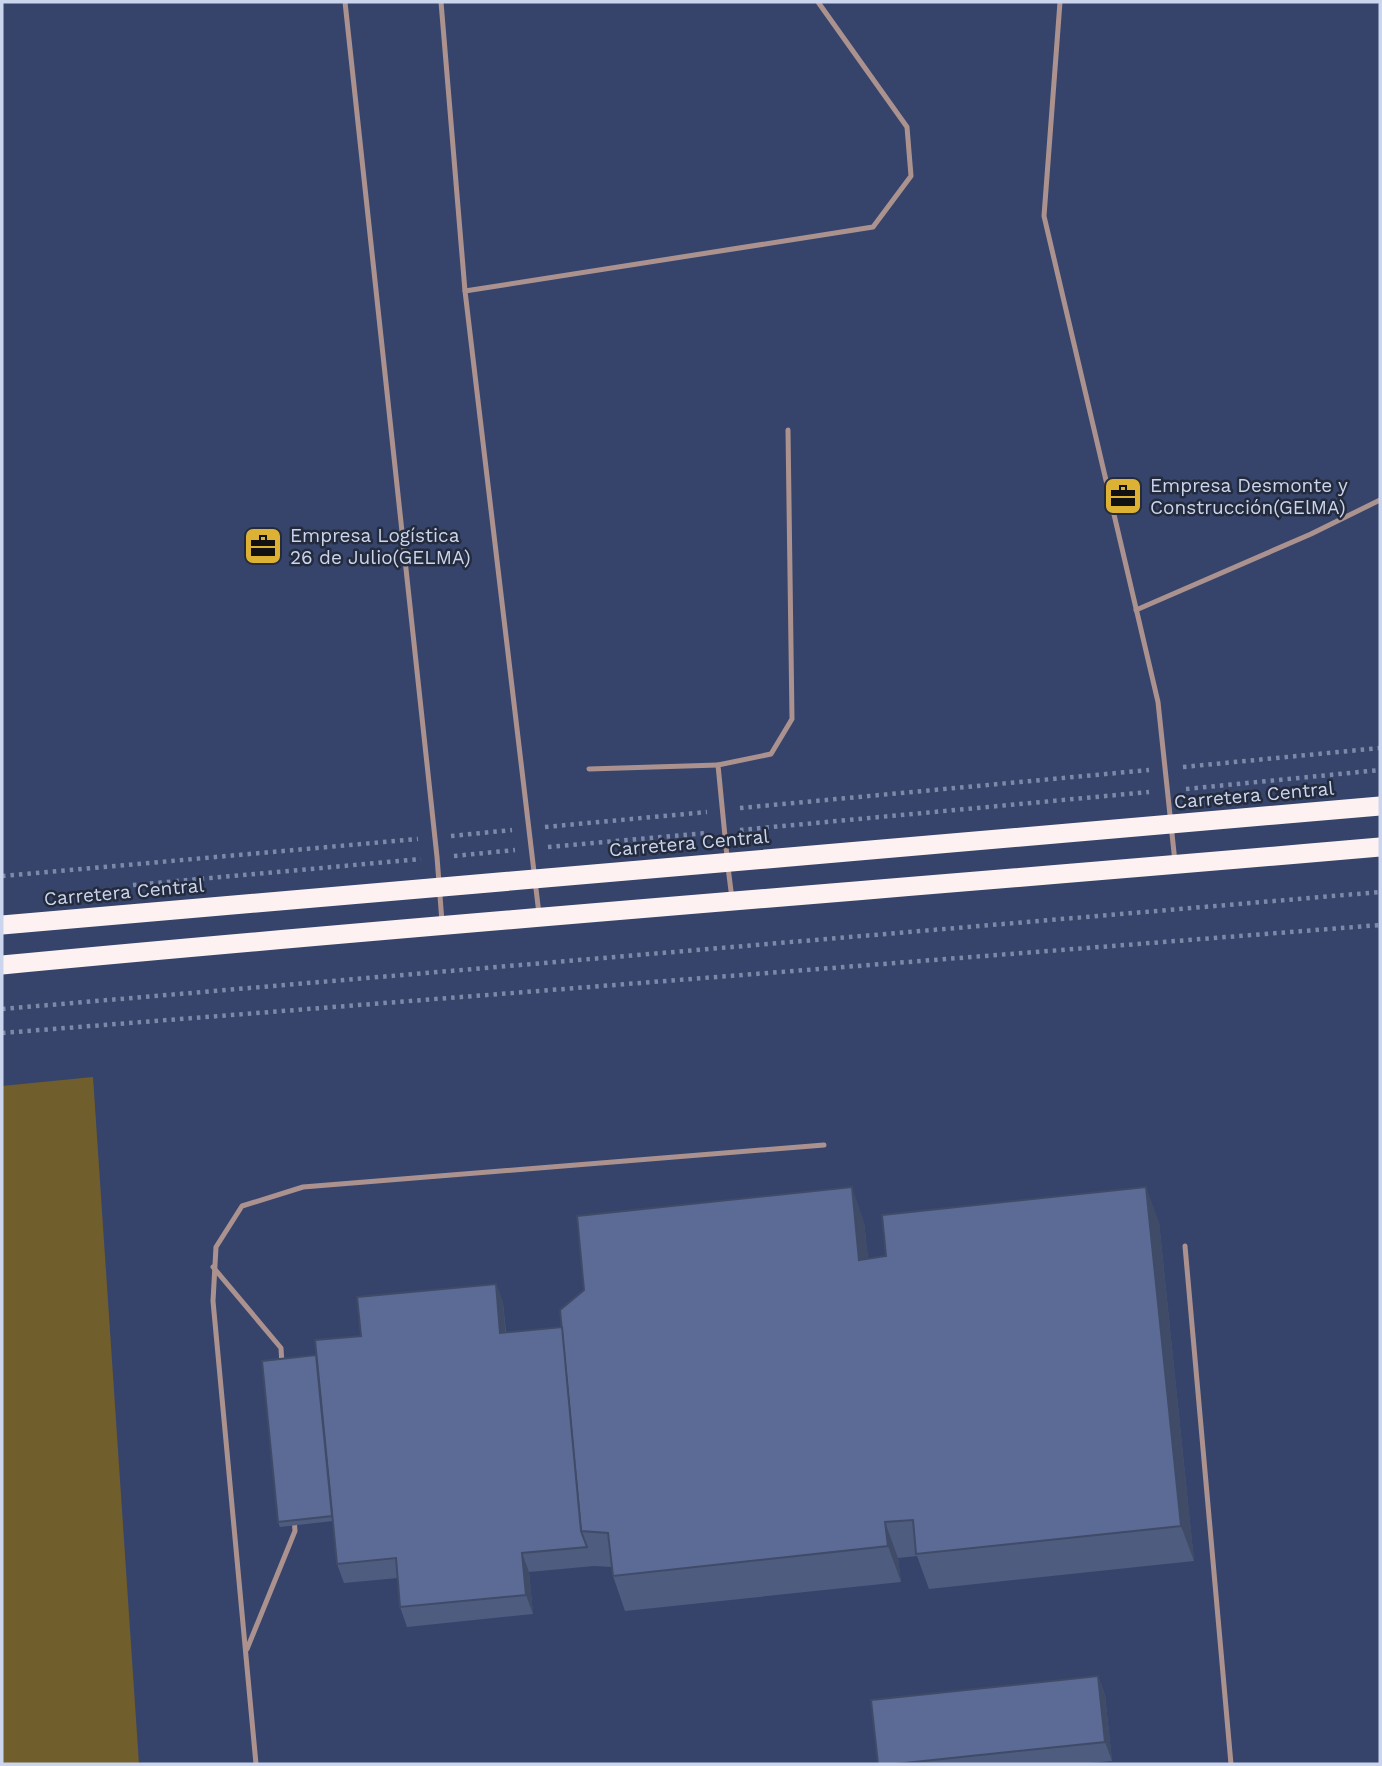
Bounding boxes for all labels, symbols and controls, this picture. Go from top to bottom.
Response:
place label: Empresa Desmonte y Construcción(GElMA) [1150,474,1348,519]
office icon: Empresa Desmonte y Construcción(GElMA) [1102,475,1144,517]
place label: Empresa Logística 26 de Julio(GELMA) [290,524,471,569]
office icon: Empresa Logística 26 de Julio(GELMA) [242,525,284,567]
street label: Carretera Central [1173,777,1335,813]
street label: Carretera Central [608,825,770,861]
street label: Carretera Central [43,874,205,910]

